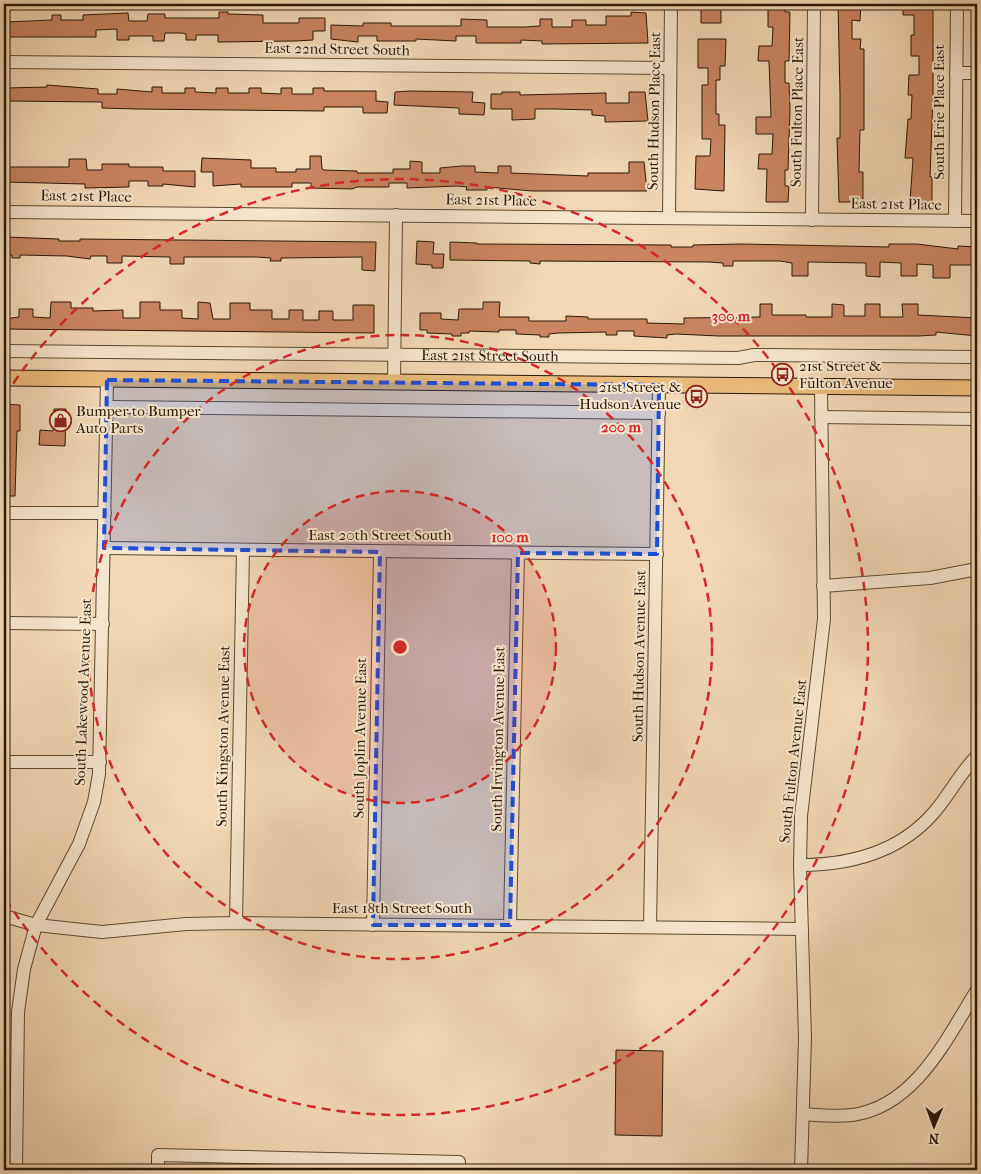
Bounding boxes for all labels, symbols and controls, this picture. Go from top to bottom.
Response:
street label: South Hudson Place East [644,31,664,190]
street label: South Fulton Place East [787,36,807,187]
street label: East 22nd Street South [264,39,411,59]
street label: South Erie Place East [930,44,948,180]
street label: East 21st Place [40,186,132,206]
street label: East 21st Place [445,190,537,210]
street label: East 21st Place [850,194,942,214]
text: 300 m [712,307,751,325]
street label: East 21st Street South [421,346,559,365]
place label: 21st Street & Fulton Avenue [799,357,893,392]
bus stop icon: 21st Street & Fulton Avenue [771,363,795,387]
place label: 21st Street & Hudson Avenue [579,378,682,413]
bus stop icon: 21st Street & Hudson Avenue [685,384,709,408]
place label: Bumper to Bumper Auto Parts [75,402,201,437]
shop icon: Bumper to Bumper Auto Parts [48,408,72,432]
text: 200 m [601,418,641,436]
street label: East 20th Street South [308,526,452,544]
text: 100 m [491,528,529,546]
street label: South Hudson Avenue East [628,569,650,742]
street label: South Lakewood Avenue East [71,597,95,786]
centre of rings [391,638,409,656]
street label: South Kingston Avenue East [212,644,234,827]
street label: South Irvington Avenue East [487,646,509,832]
street label: South Joplin Avenue East [350,657,370,818]
street label: South Fulton Avenue East [775,678,811,844]
street label: East 18th Street South [332,899,473,917]
north arrow [908,1102,958,1152]
text: N [928,1130,939,1147]

